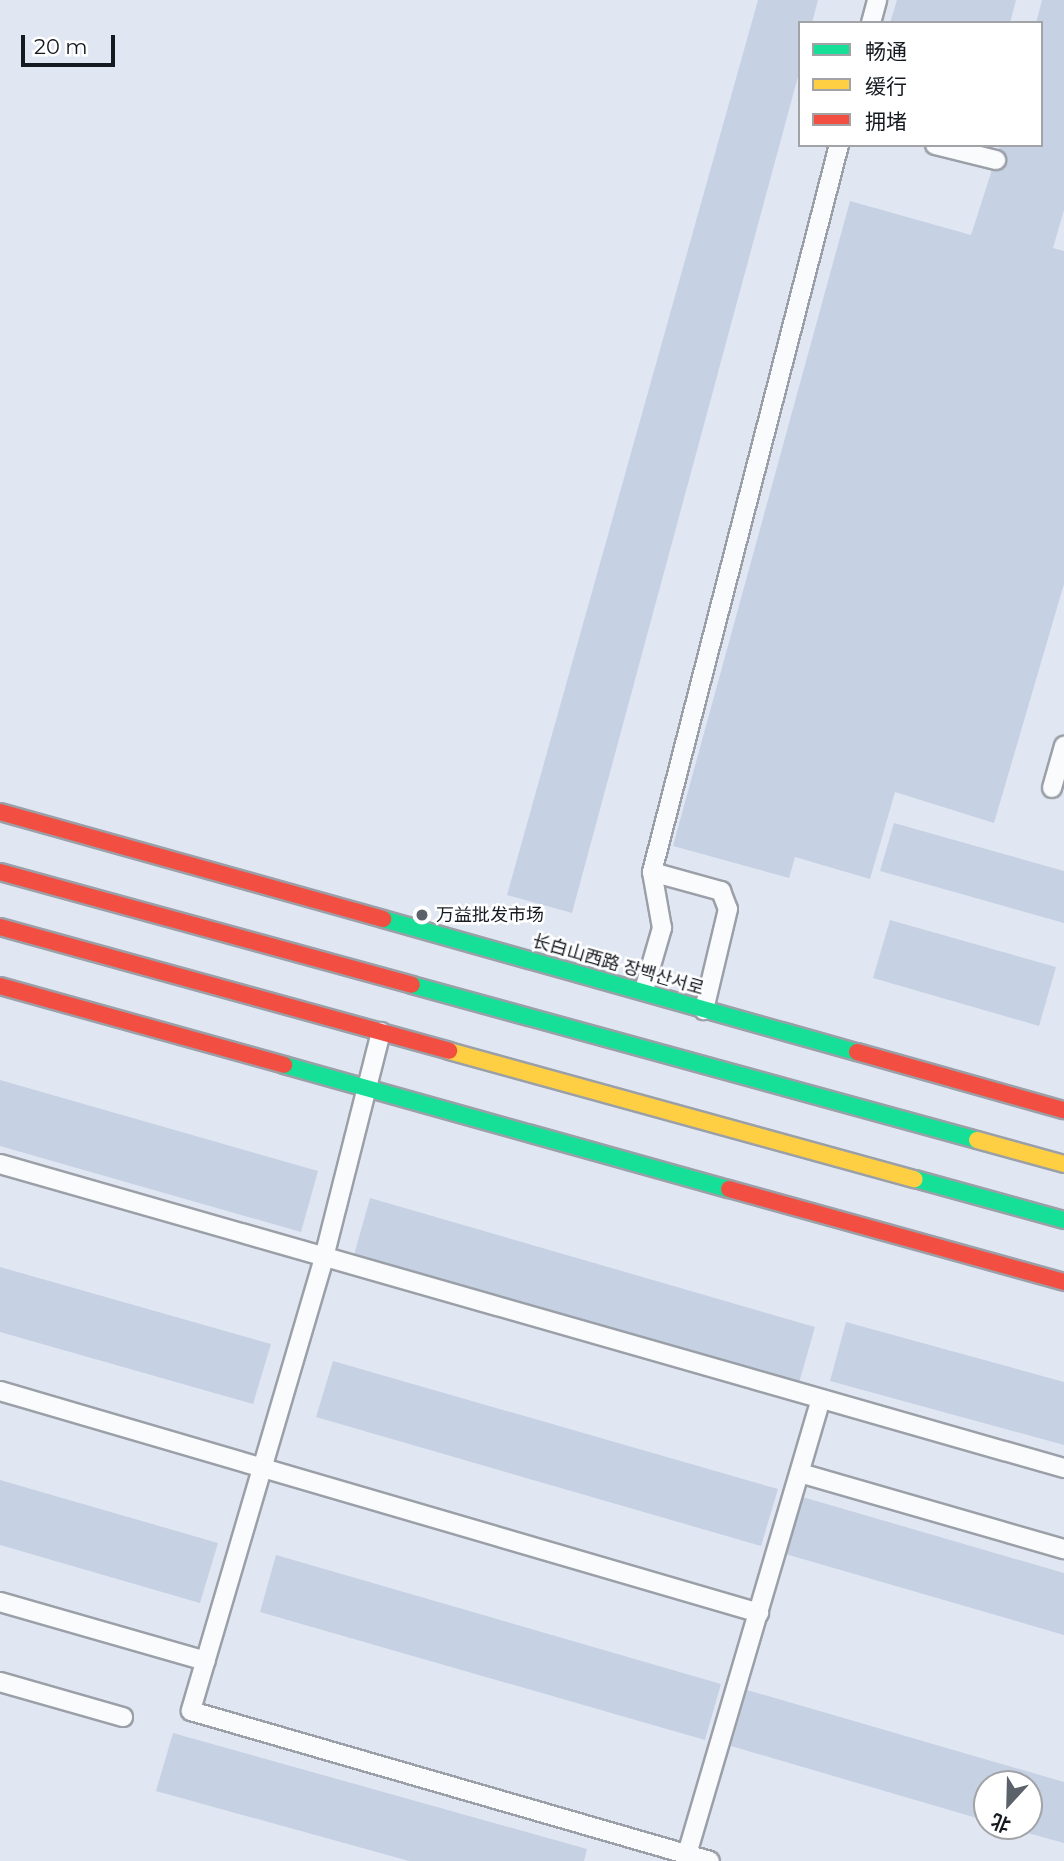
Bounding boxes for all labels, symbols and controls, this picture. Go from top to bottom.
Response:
scale bar [24,21,119,65]
legend [798,21,1043,147]
text: 20 m [34,34,88,59]
text: 畅通 [865,39,907,64]
text: 缓行 [865,74,907,99]
text: 拥堵 [865,109,907,134]
place label: 万益批发市场 [436,904,544,926]
marker: 万益批发市场 [414,907,430,923]
street label: 长白山西路 장백산서로 [530,930,706,1000]
north arrow [973,1770,1043,1840]
text: 北 [988,1809,1014,1837]

